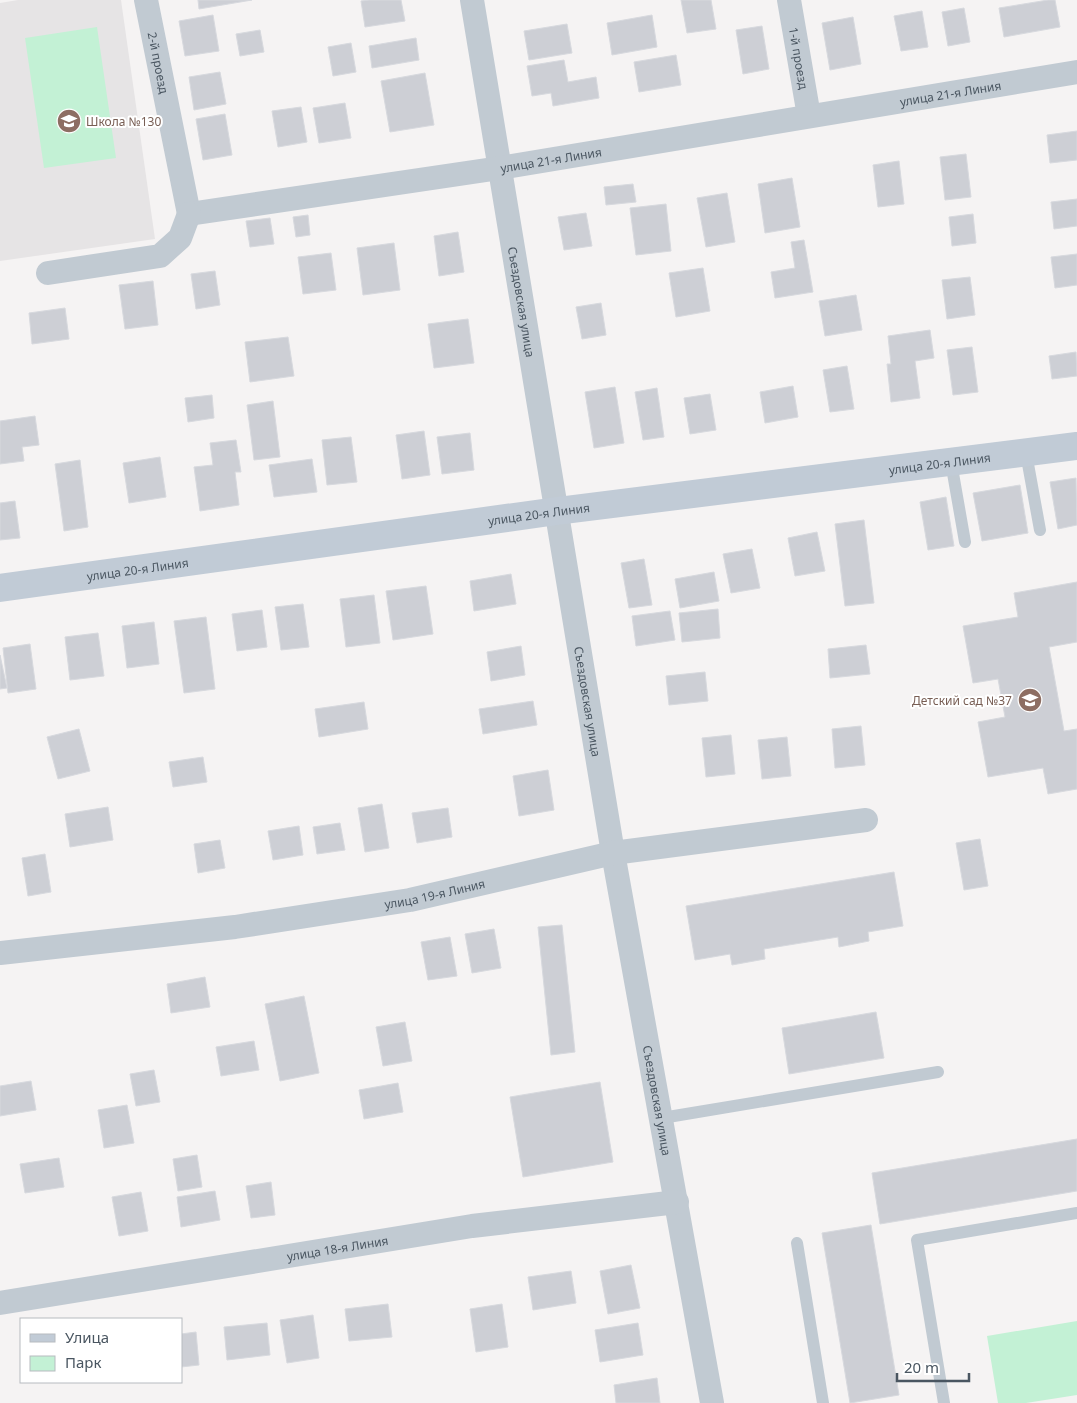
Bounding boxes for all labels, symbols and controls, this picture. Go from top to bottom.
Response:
street label: 1-й проезд [785,26,813,91]
street label: 2-й проезд [144,30,173,96]
street label: улица 21-я Линия [898,76,1002,110]
school or university icon: Школа №130 [56,108,82,134]
place label: Школа №130 [86,113,161,130]
street label: улица 21-я Линия [499,143,603,176]
street label: Съездовская улица [504,245,539,358]
street label: улица 20-я Линия [888,448,992,478]
street label: улица 20-я Линия [487,498,591,529]
street label: улица 20-я Линия [86,554,190,584]
street label: Съездовская улица [570,645,605,758]
school or university icon: Детский сад №37 [1017,687,1043,713]
place label: Детский сад №37 [912,692,1012,709]
street label: улица 19-я Линия [383,874,487,912]
street label: Съездовская улица [639,1044,676,1157]
street label: улица 18-я Линия [286,1231,389,1265]
legend [20,1318,182,1383]
text: Улица [65,1327,109,1347]
scale bar [897,1350,970,1382]
text: Парк [65,1352,101,1372]
text: 20 m [904,1357,939,1377]

